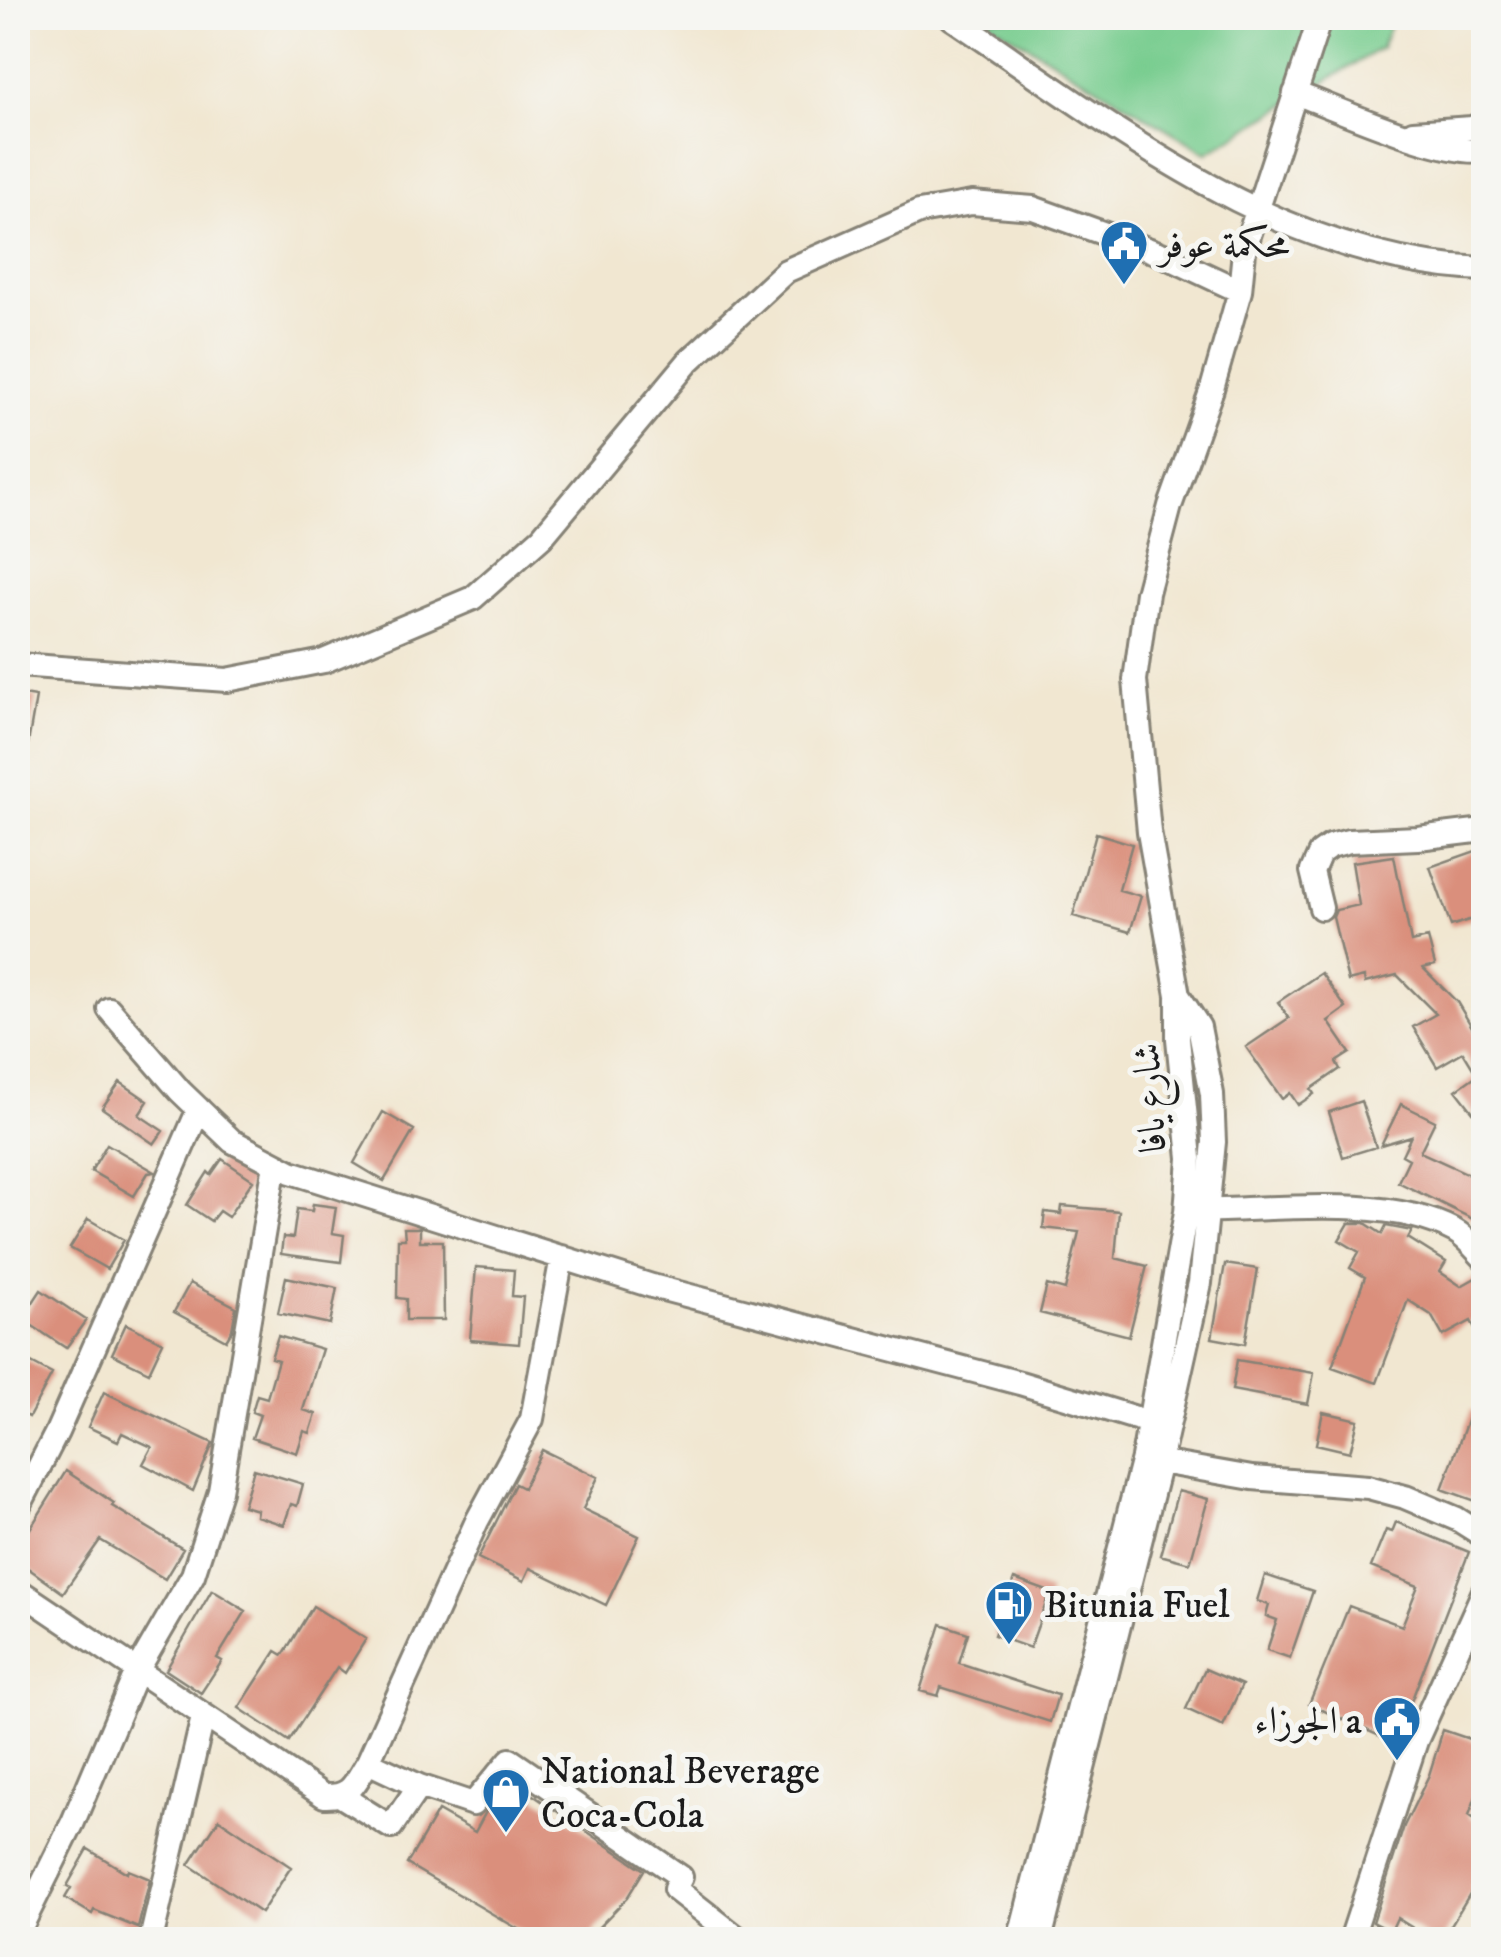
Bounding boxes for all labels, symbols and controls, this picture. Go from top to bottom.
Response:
public building icon: محكمة عوفر [1098,218,1150,286]
place label: محكمة عوفر [1155,222,1290,270]
street label: شارع يافا [1123,1041,1184,1154]
fuel station icon: Bitunia Fuel [983,1578,1035,1646]
place label: Bitunia Fuel [1044,1582,1230,1630]
public building icon: الجوزاء a [1371,1694,1423,1762]
place label: الجوزاء a [1254,1698,1362,1746]
place label: National Beverage Coca-Cola [541,1748,820,1840]
shop icon: National Beverage Coca-Cola [480,1766,532,1834]

